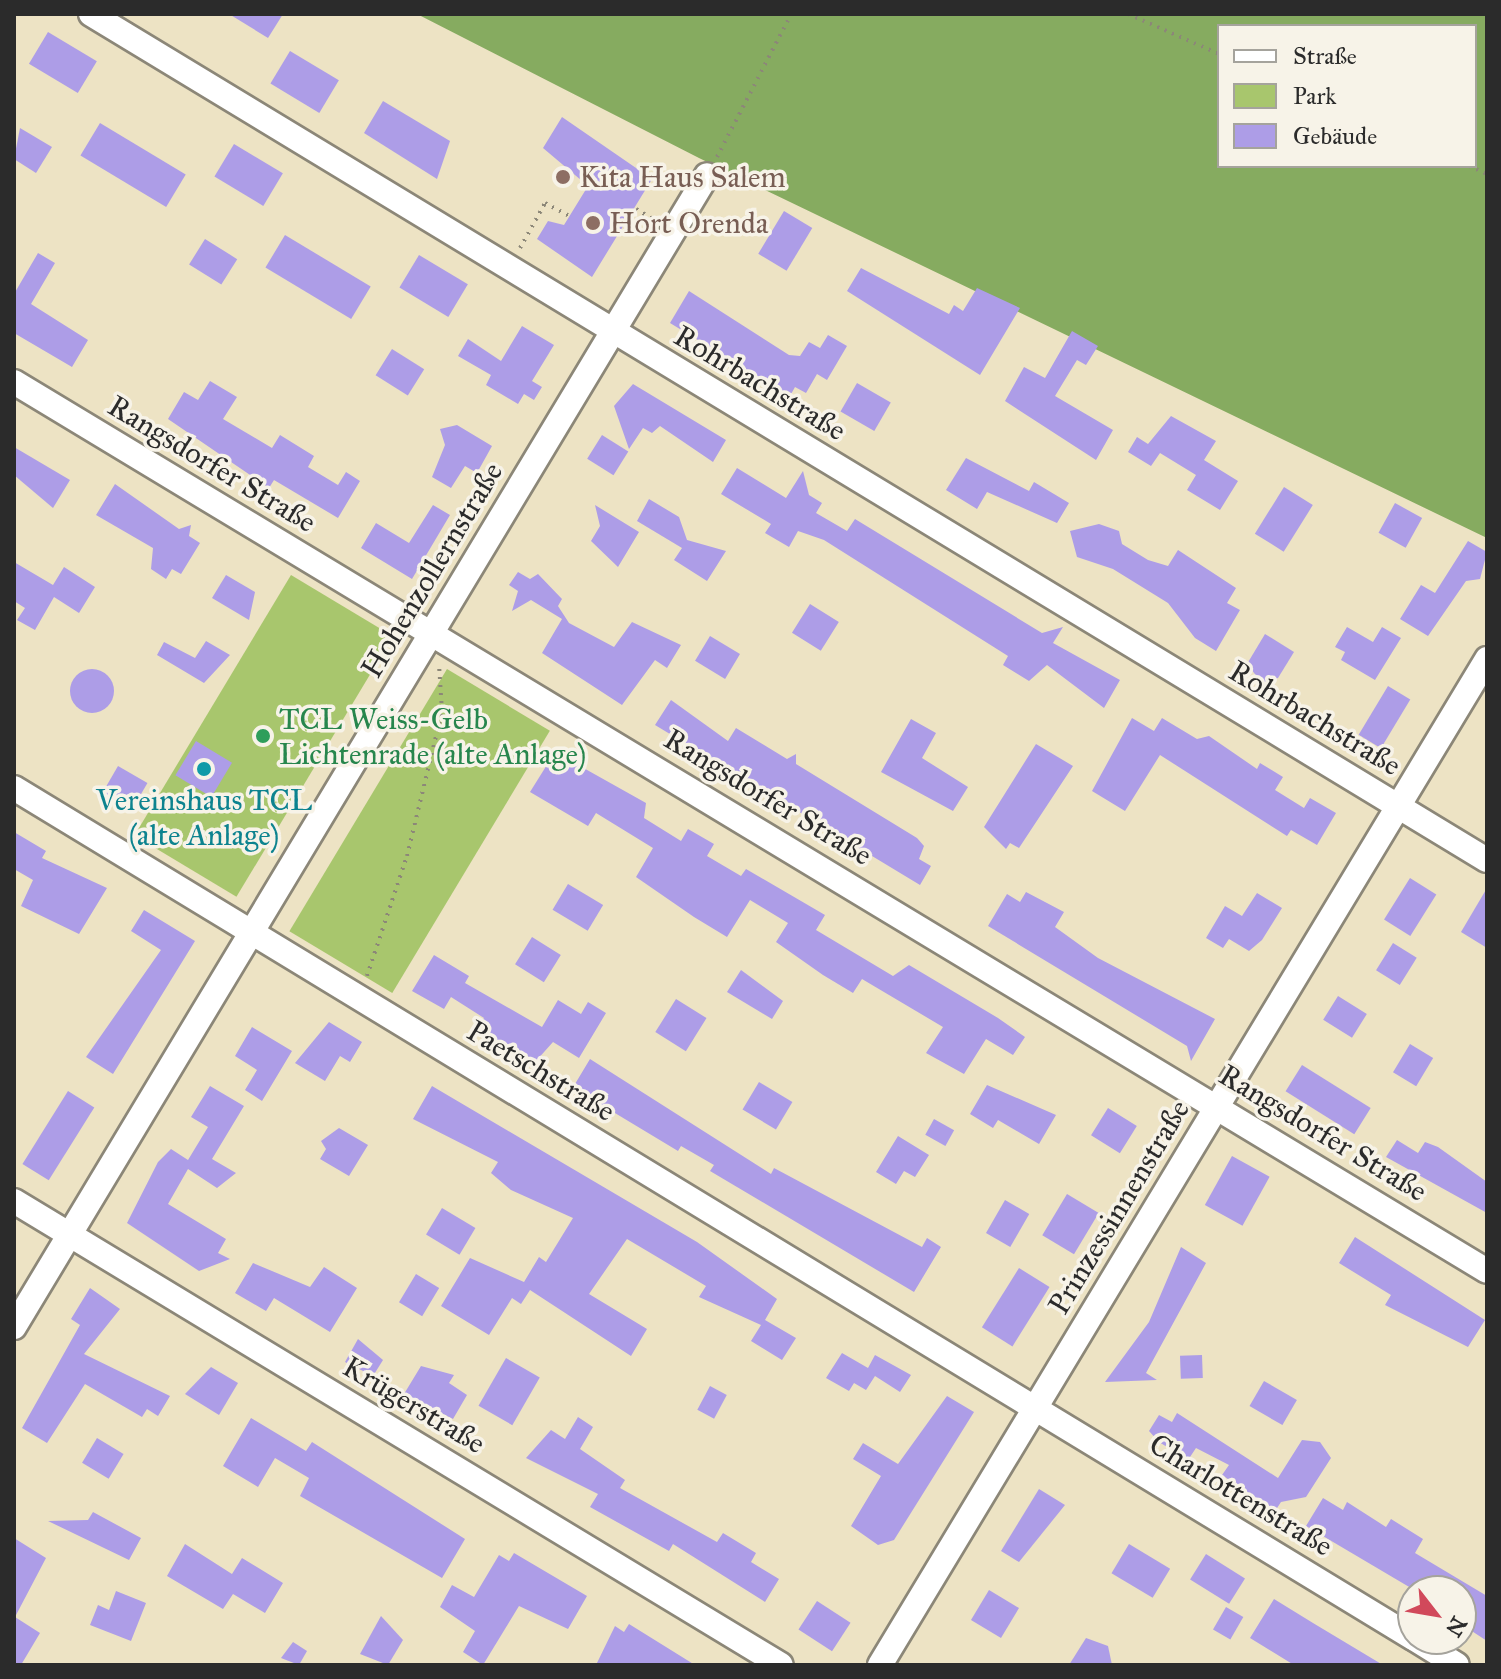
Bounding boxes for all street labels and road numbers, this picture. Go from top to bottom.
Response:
street label: Rohrbachstraße [668,318,852,448]
street label: Rangsdorfer Straße [101,388,323,540]
street label: Hohenzollernstraße [354,456,510,684]
street label: Rohrbachstraße [1223,653,1407,783]
street label: Rangsdorfer Straße [657,721,879,873]
street label: Paetschstraße [460,1013,622,1129]
street label: Rangsdorfer Straße [1212,1057,1434,1209]
street label: Prinzessinnenstraße [1041,1093,1197,1321]
street label: Krügerstraße [336,1348,492,1462]
street label: Charlottenstraße [1143,1426,1339,1564]

